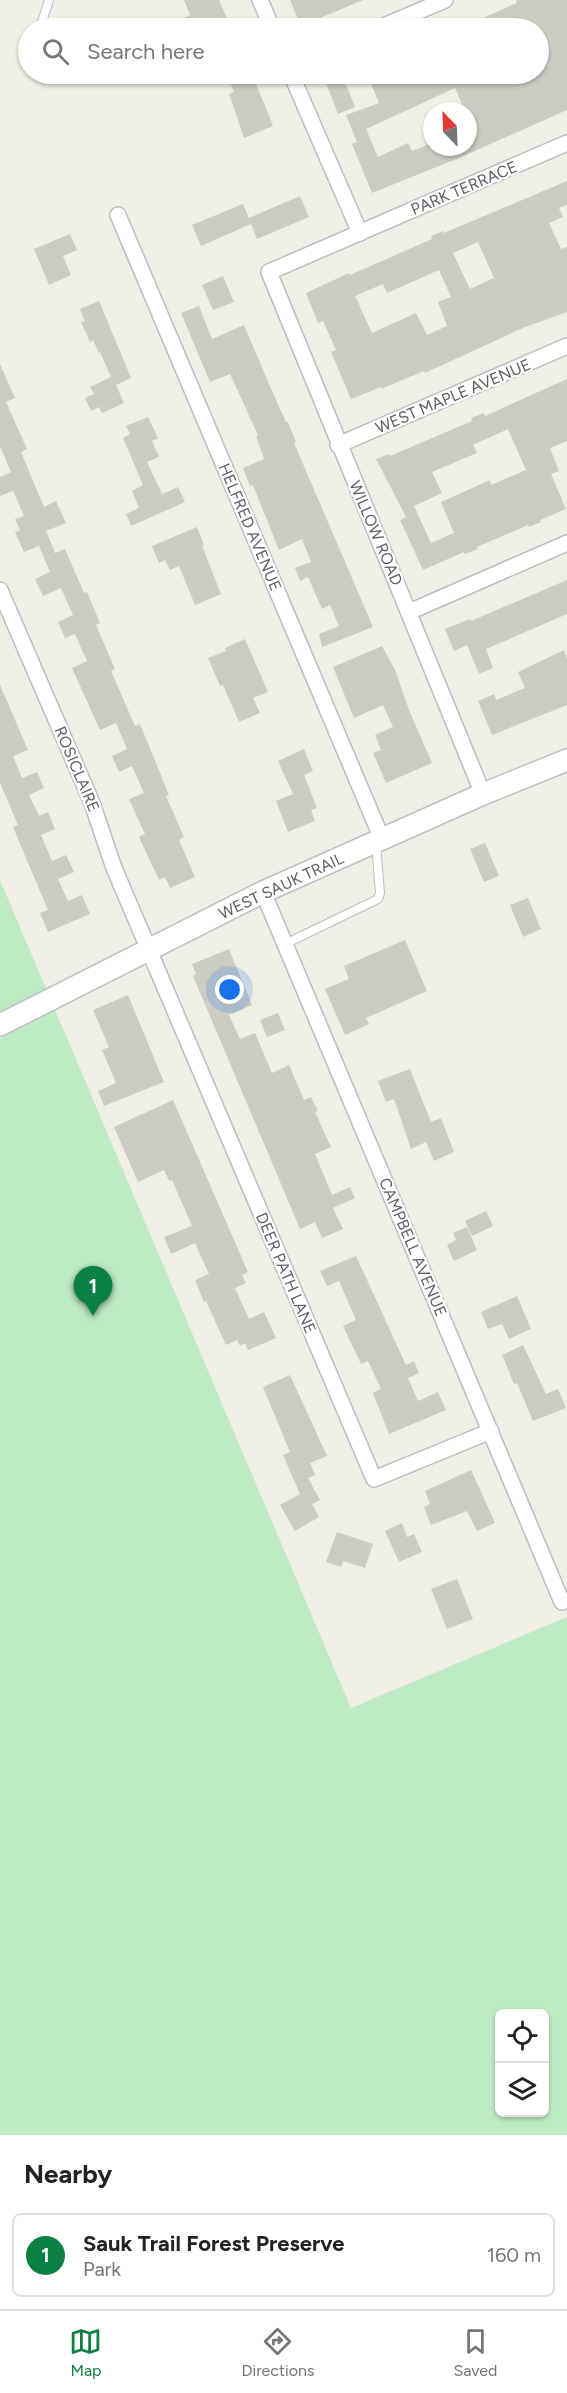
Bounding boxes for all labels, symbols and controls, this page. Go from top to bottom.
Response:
search box [18,18,549,84]
icon: search [39,35,72,68]
text: Search here [87,38,205,65]
north arrow [423,102,477,156]
street label: PARK TERRACE [408,157,520,219]
street label: WEST MAPLE AVENUE [373,355,533,437]
street label: HELFRED AVENUE [215,460,285,594]
street label: WILLOW ROAD [345,478,407,588]
street label: ROSICLAIRE [50,723,104,815]
street label: WEST SAUK TRAIL [216,848,347,923]
your location [215,975,244,1004]
street label: CAMPBELL AVENUE [375,1175,451,1319]
street label: DEER PATH LANE [252,1210,320,1336]
pin: 1 [74,1266,112,1316]
map controls [495,2009,549,2117]
button: locate [495,2009,549,2063]
button: layers [495,2063,549,2117]
text: Nearby [24,2158,112,2190]
text: Sauk Trail Forest Preserve [83,2230,344,2257]
text: 1 [41,2243,50,2267]
text: 160 m [487,2243,541,2267]
text: Park [83,2257,121,2281]
tab: Map [69,2325,102,2380]
tab: Directions [241,2325,314,2380]
tab: Saved [453,2325,498,2380]

